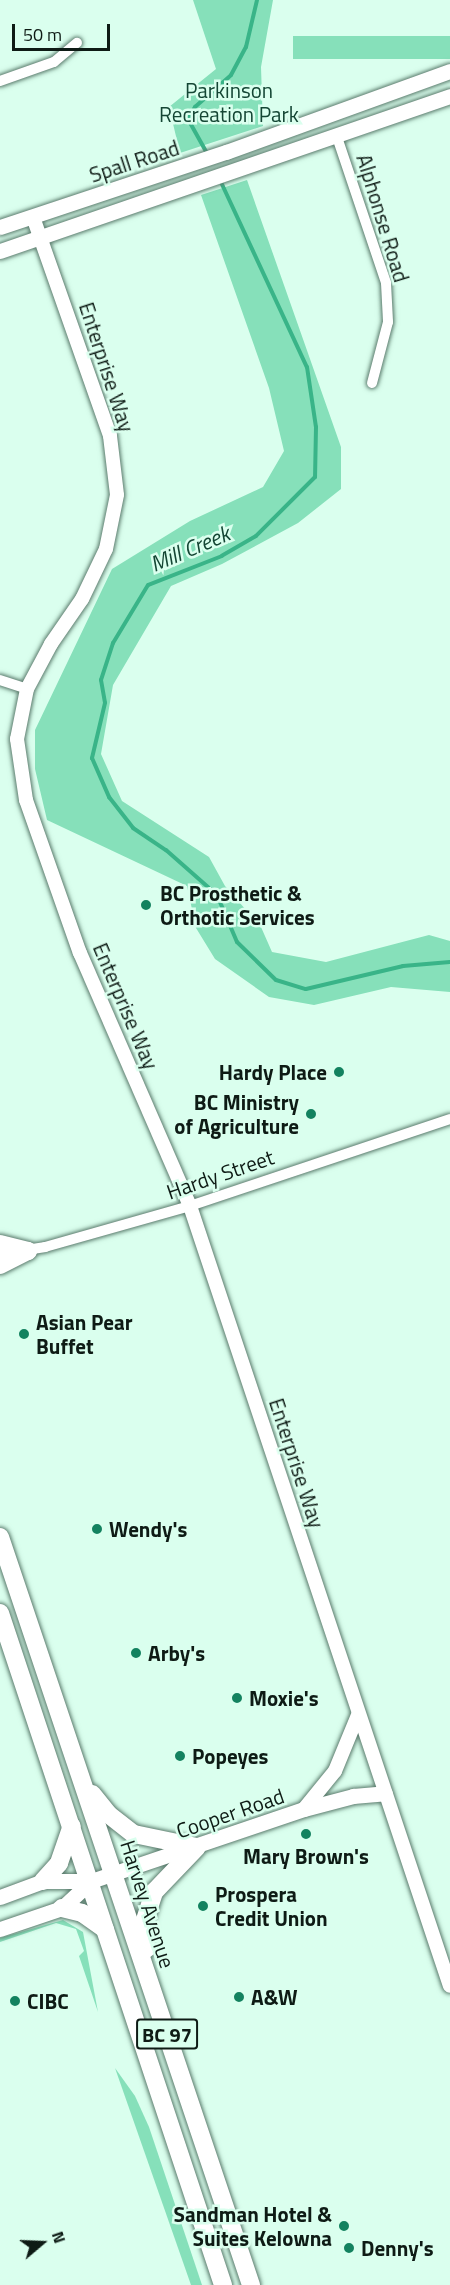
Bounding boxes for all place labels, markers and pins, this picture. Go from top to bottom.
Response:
place label: BC Prosthetic & Orthotic Services [160,880,315,930]
marker: BC Prosthetic & Orthotic Services [137,896,155,914]
place label: Hardy Place [219,1059,327,1085]
marker: Hardy Place [332,1065,346,1079]
place label: BC Ministry of Agriculture [174,1089,299,1139]
marker: BC Ministry of Agriculture [304,1107,318,1121]
place label: Asian Pear Buffet [36,1309,133,1359]
marker: Asian Pear Buffet [17,1327,31,1341]
place label: Wendy's [109,1516,187,1542]
marker: Wendy's [90,1522,104,1536]
place label: Arby's [148,1640,205,1666]
marker: Arby's [129,1646,143,1660]
place label: Moxie's [249,1685,319,1711]
marker: Moxie's [230,1691,244,1705]
place label: Popeyes [192,1743,268,1769]
marker: Popeyes [173,1749,187,1763]
marker: Mary Brown's [299,1827,313,1841]
place label: Mary Brown's [243,1843,369,1869]
place label: Prospera Credit Union [215,1881,328,1931]
marker: Prospera Credit Union [196,1899,210,1913]
place label: A&W [251,1984,298,2010]
place label: CIBC [27,1988,69,2014]
marker: A&W [232,1990,246,2004]
marker: CIBC [8,1994,22,2008]
place label: Sandman Hotel & Suites Kelowna [173,2201,332,2251]
marker: Sandman Hotel & Suites Kelowna [337,2219,351,2233]
place label: Denny's [361,2235,434,2261]
marker: Denny's [342,2241,356,2255]

